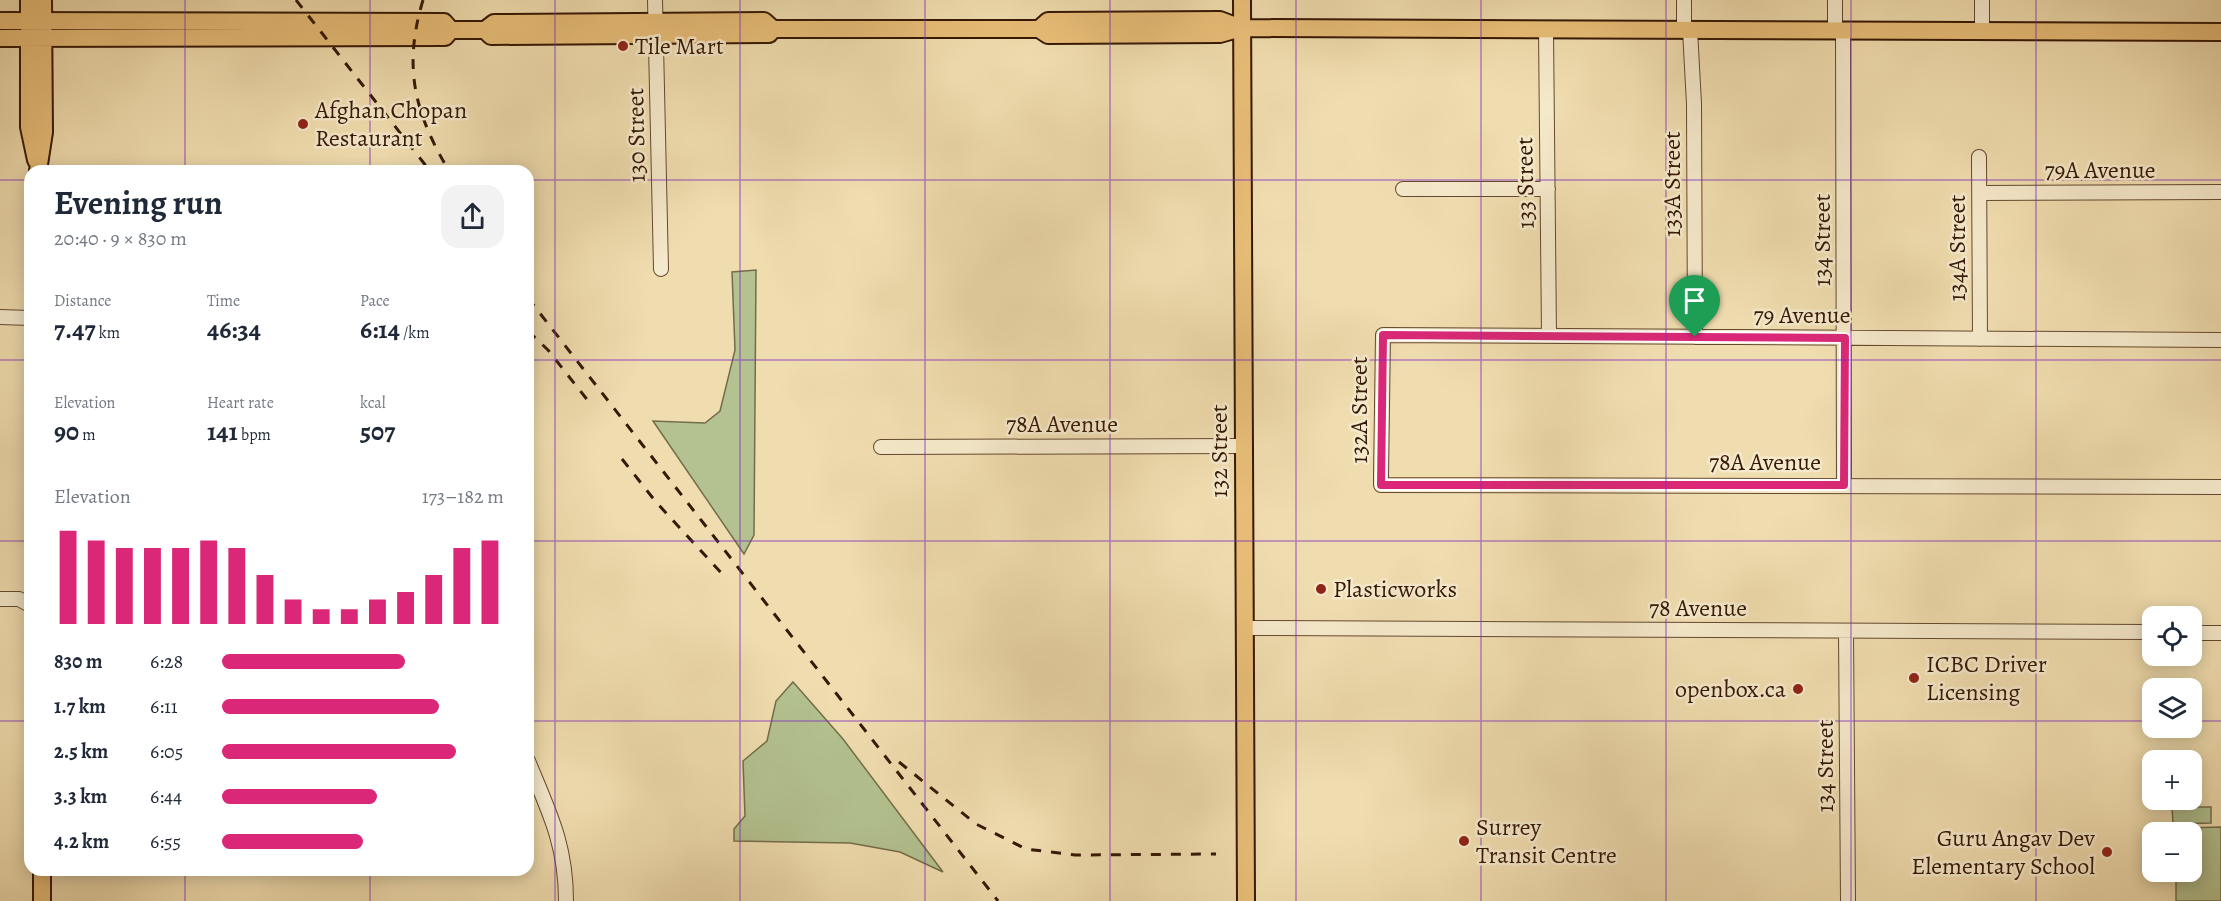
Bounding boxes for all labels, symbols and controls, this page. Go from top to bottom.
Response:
place label: Tile Mart [635,30,724,62]
marker: Tile Mart [616,39,630,53]
street label: 130 Street [619,87,653,183]
place label: Afghan Chopan Restaurant [314,94,467,154]
marker: Afghan Chopan Restaurant [296,117,310,131]
street label: 133A Street [1656,131,1688,237]
street label: 133 Street [1508,137,1542,229]
street label: 79A Avenue [2044,154,2156,186]
text: Evening run [54,180,223,225]
button: share [441,185,504,248]
street label: 134 Street [1806,194,1838,286]
street label: 134A Street [1941,195,1973,301]
text: 20:40 · 9 × 830 m [54,225,187,252]
pin [1669,275,1720,337]
icon: arrive [1678,284,1711,317]
text: Distance [54,290,111,312]
text: Time [207,290,240,312]
text: Pace [360,290,390,312]
street label: 79 Avenue [1753,299,1851,331]
text: 7.47 [54,312,96,347]
text: 46:34 [207,312,261,347]
text: 6:14 [360,312,400,347]
text: km [96,322,120,344]
text: /km [400,322,430,344]
street label: 132A Street [1343,356,1375,464]
text: Elevation [54,392,115,414]
text: Heart rate [207,392,274,414]
text: kcal [360,392,386,414]
street label: 132 Street [1203,404,1235,498]
street label: 78A Avenue [1006,408,1118,440]
text: 90 [54,414,79,449]
text: 141 [207,414,238,449]
text: 507 [360,414,395,449]
text: m [79,424,96,446]
text: bpm [238,424,271,446]
street label: 78A Avenue [1709,446,1821,478]
text: Elevation [54,483,131,510]
text: 173–182 m [422,483,504,510]
place label: Plasticworks [1333,573,1457,605]
marker: Plasticworks [1314,582,1328,596]
street label: 78 Avenue [1649,592,1747,624]
map controls [2142,606,2202,882]
button: locate [2142,606,2202,666]
text: 830 m [54,648,103,675]
text: 6:28 [150,648,183,675]
place label: ICBC Driver Licensing [1926,648,2047,708]
marker: ICBC Driver Licensing [1907,671,1921,685]
place label: openbox.ca [1675,673,1787,705]
button: layers [2142,678,2202,738]
marker: openbox.ca [1791,682,1805,696]
text: 1.7 km [54,693,106,720]
text: 6:11 [150,693,178,720]
street label: 134 Street [1809,720,1841,812]
text: 2.5 km [54,738,108,765]
text: 6:05 [150,738,183,765]
button: + [2142,750,2202,810]
text: 3.3 km [54,783,107,810]
text: 6:44 [150,783,182,810]
place label: Surrey Transit Centre [1476,811,1617,871]
place label: Guru Angav Dev Elementary School [1911,822,2095,882]
button: − [2142,822,2202,882]
text: 4.2 km [54,828,109,855]
text: 6:55 [150,828,181,855]
marker: Surrey Transit Centre [1457,834,1471,848]
marker: Guru Angav Dev Elementary School [2100,845,2114,859]

